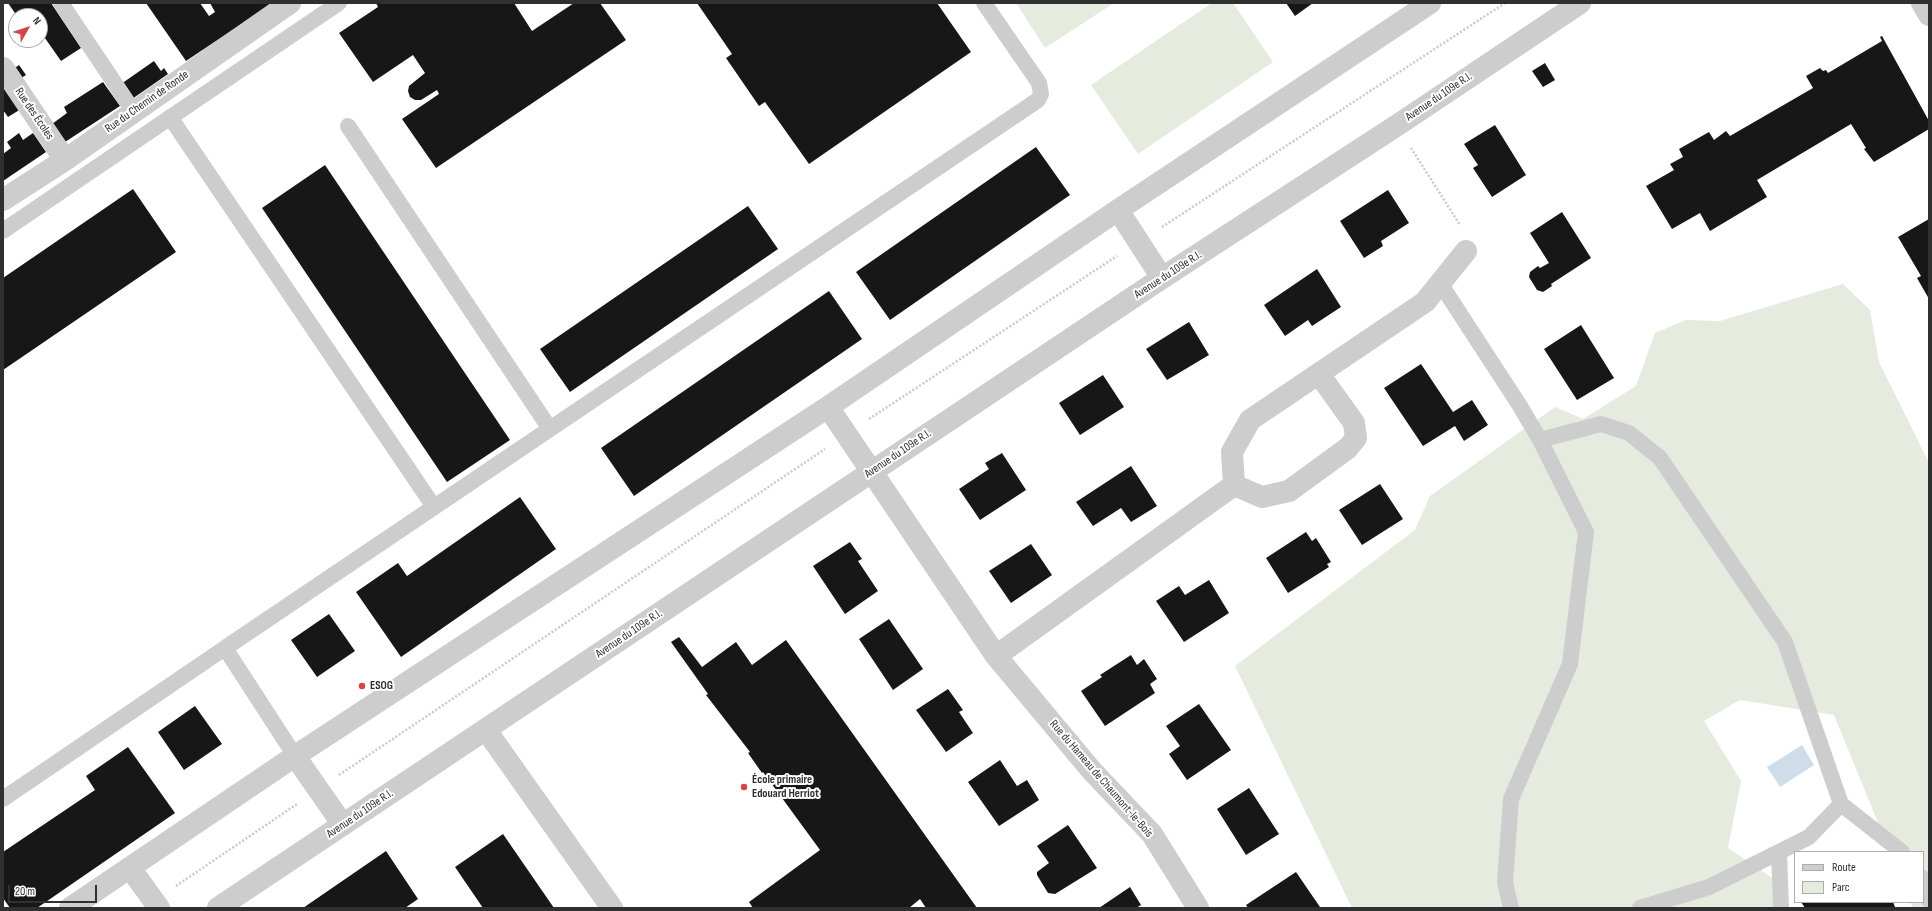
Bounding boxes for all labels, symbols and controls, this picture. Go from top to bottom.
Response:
north arrow [8,8,48,48]
text: N [30,14,44,27]
street label: Rue du Chemin de Ronde [102,68,192,136]
street label: Avenue du 109e R.I. [1403,69,1475,125]
street label: Rue des Écoles [11,85,57,143]
street label: Avenue du 109e R.I. [1132,248,1204,302]
street label: Avenue du 109e R.I. [862,426,934,482]
street label: Avenue du 109e R.I. [593,606,665,662]
place label: ESOG [370,679,393,693]
marker: ESOG [357,681,367,691]
street label: Rue du Hameau de Chaumont-le-Bois [1046,717,1156,841]
place label: École primaire Edouard Herriot [752,773,819,801]
marker: École primaire Edouard Herriot [739,782,749,792]
street label: Avenue du 109e R.I. [324,786,396,842]
legend [1794,851,1924,903]
text: Route [1832,860,1856,875]
scale bar [10,877,99,903]
text: Parc [1832,880,1850,895]
text: 20 m [15,884,35,899]

